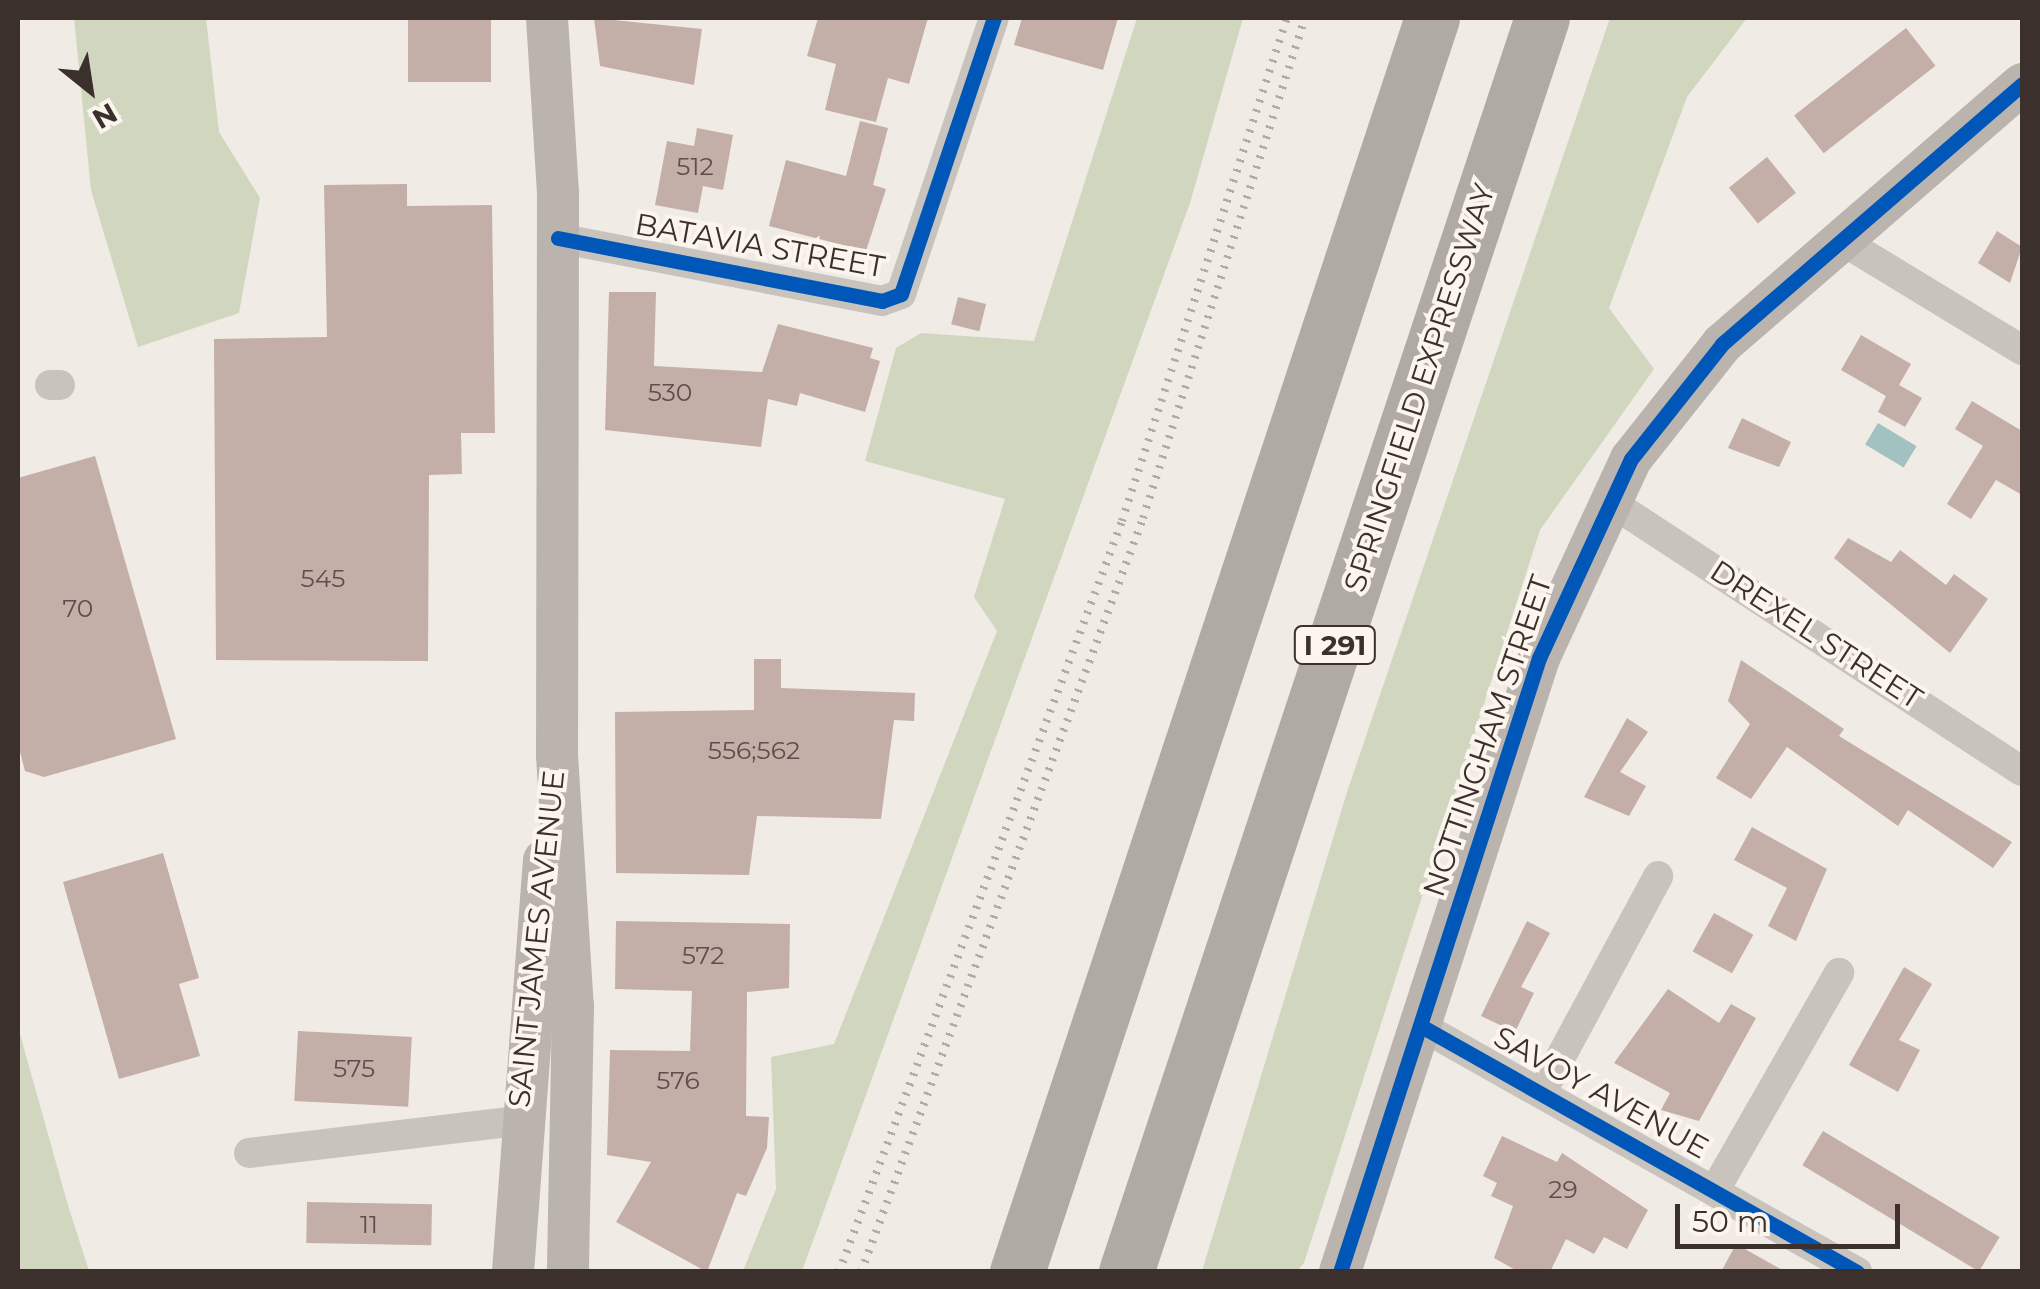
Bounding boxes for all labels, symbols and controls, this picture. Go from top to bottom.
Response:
north arrow [40,40,140,140]
text: N [87,96,123,136]
house number: 512 [676,151,714,181]
street label: SPRINGFIELD EXPRESSWAY [1337,180,1503,596]
street label: BATAVIA STREET [632,206,888,286]
house number: 530 [648,377,692,407]
street label: DREXEL STREET [1703,553,1929,717]
house number: 545 [301,563,345,593]
street label: NOTTINGHAM STREET [1416,571,1560,901]
house number: 70 [63,593,93,623]
road number: I 291 [1292,622,1378,668]
house number: 556;562 [708,735,800,765]
street label: SAINT JAMES AVENUE [501,769,573,1109]
house number: 572 [682,940,724,970]
street label: SAVOY AVENUE [1488,1019,1714,1167]
house number: 575 [333,1053,375,1083]
house number: 576 [656,1065,700,1095]
house number: 29 [1548,1174,1578,1204]
scale bar [1680,1184,1905,1246]
text: 50 m [1692,1203,1769,1240]
house number: 11 [360,1209,378,1239]

